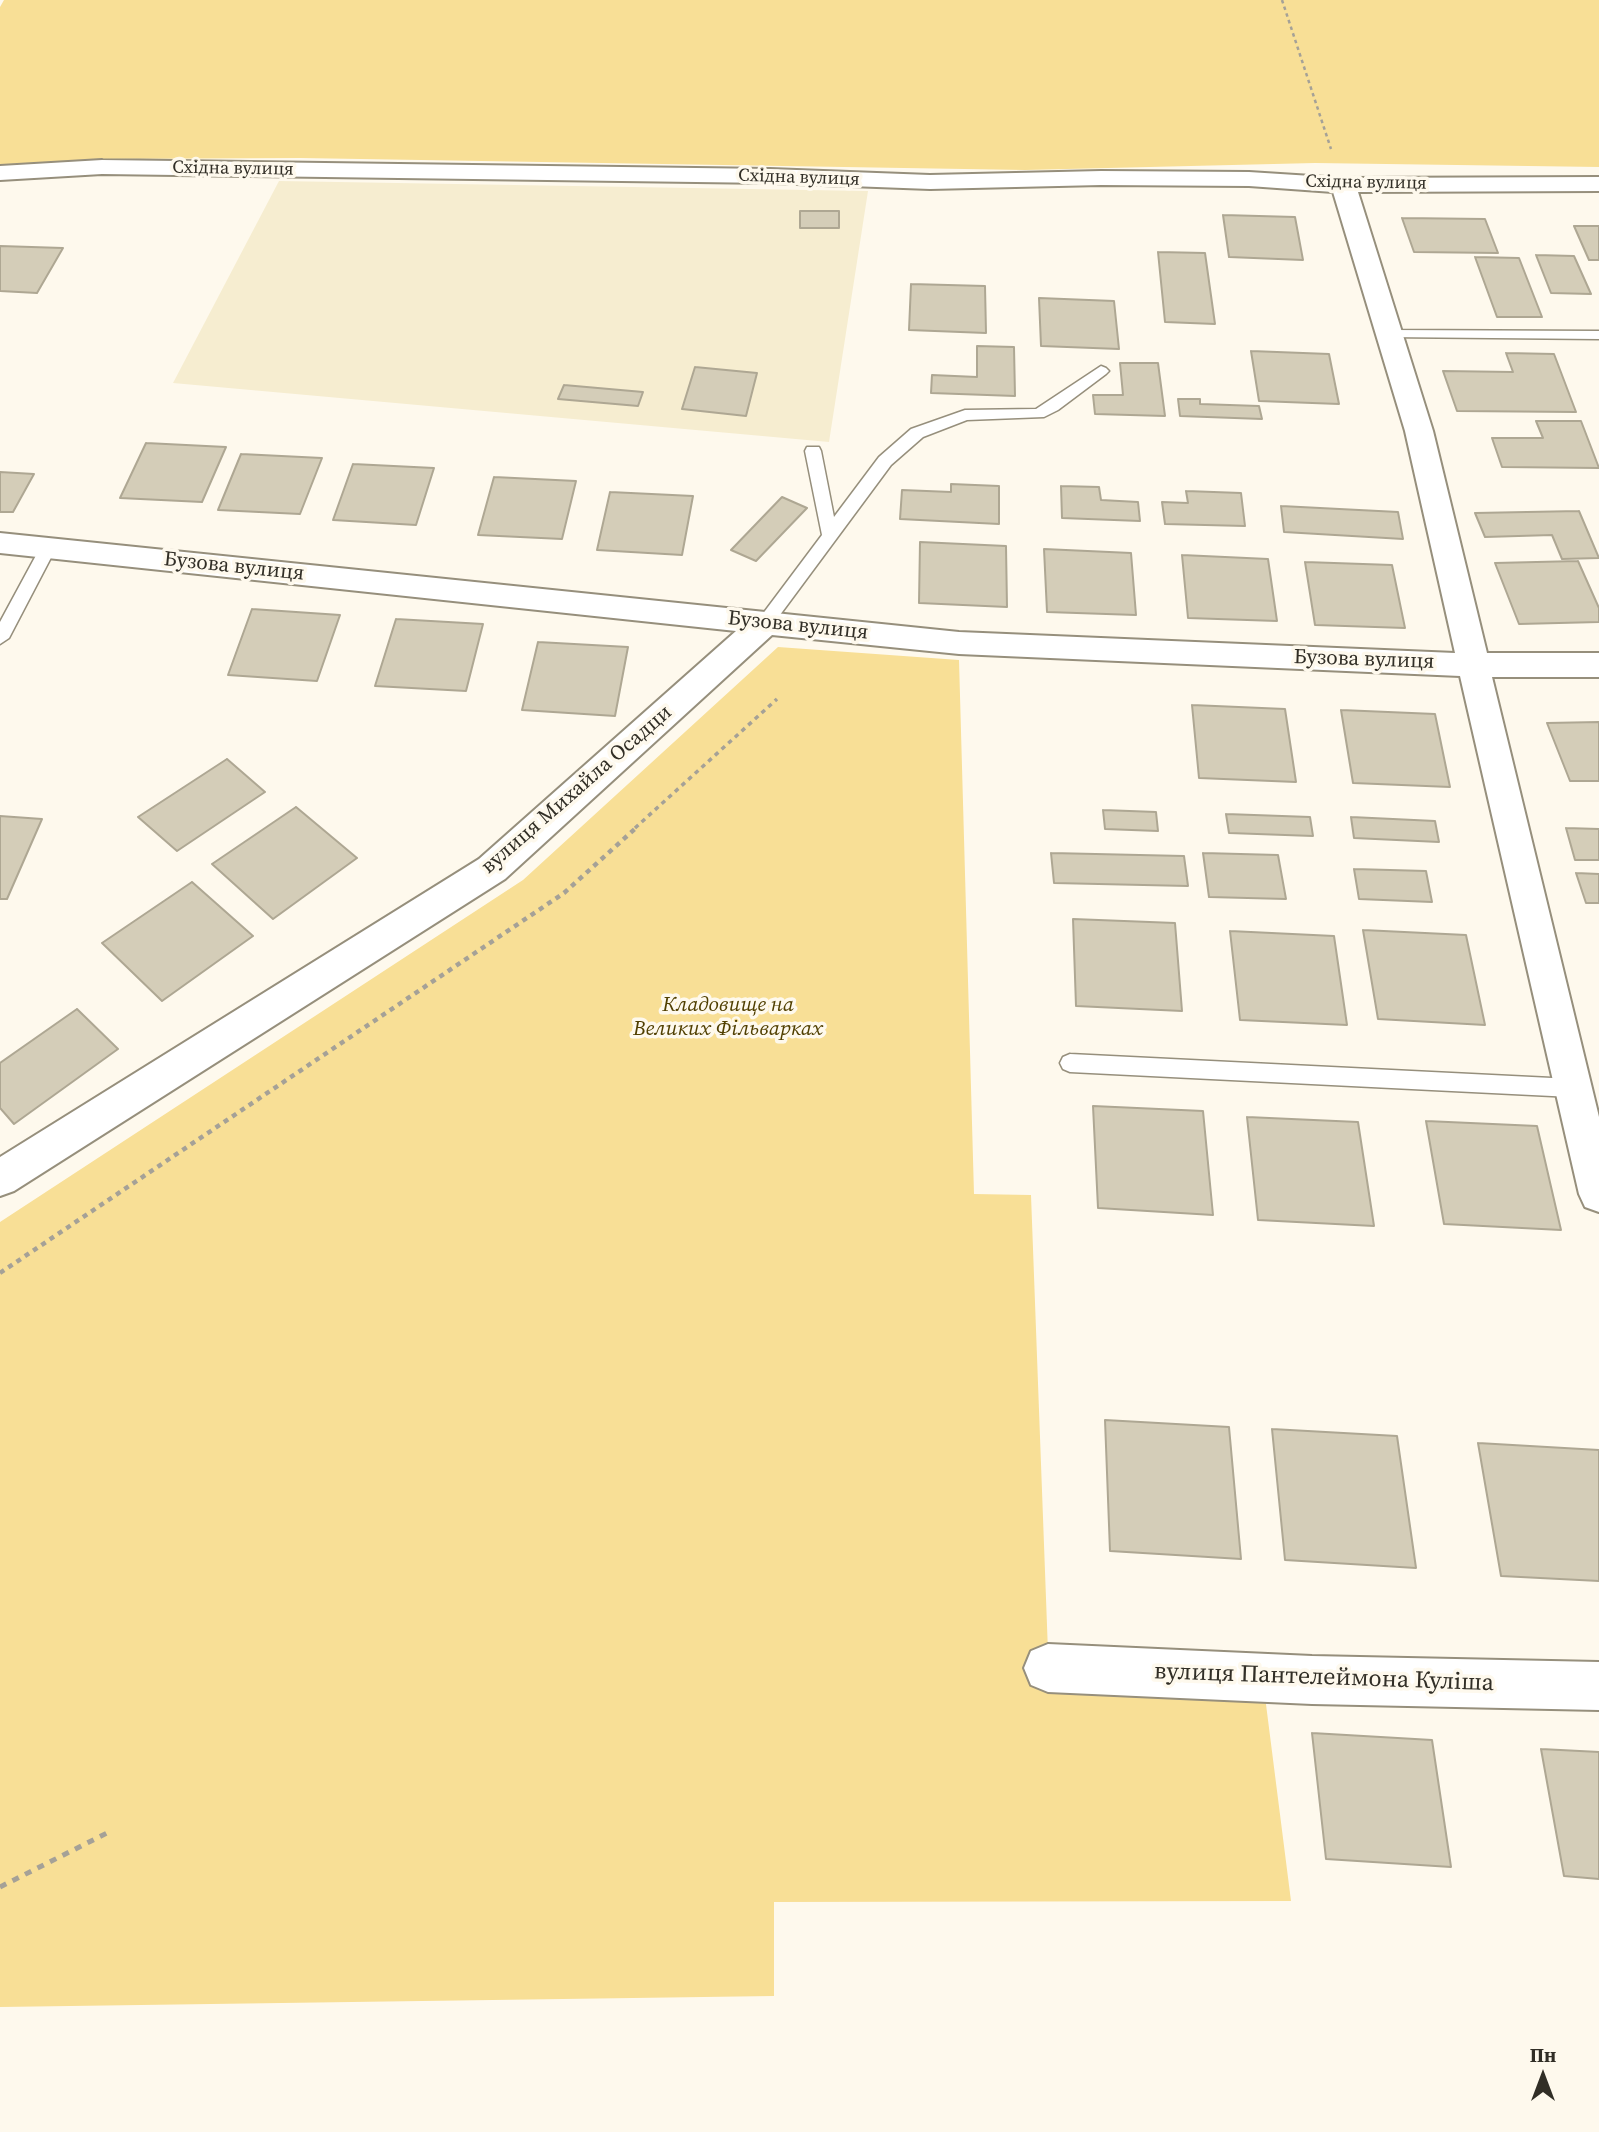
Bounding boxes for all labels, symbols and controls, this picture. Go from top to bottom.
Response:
street label: Східна вулиця [172,157,294,181]
street label: Східна вулиця [738,165,860,191]
street label: Східна вулиця [1305,171,1427,195]
street label: Бузова вулиця [163,547,305,587]
street label: Бузова вулиця [727,606,869,646]
street label: Бузова вулиця [1293,645,1435,675]
street label: вулиця Михайла Осадци [476,700,678,880]
park label: Кладовище на Великих Фільварках [633,993,823,1043]
street label: вулиця Пантелеймона Куліша [1154,1658,1494,1698]
north arrow [1508,2041,1578,2111]
text: Пн [1530,2042,1556,2068]

